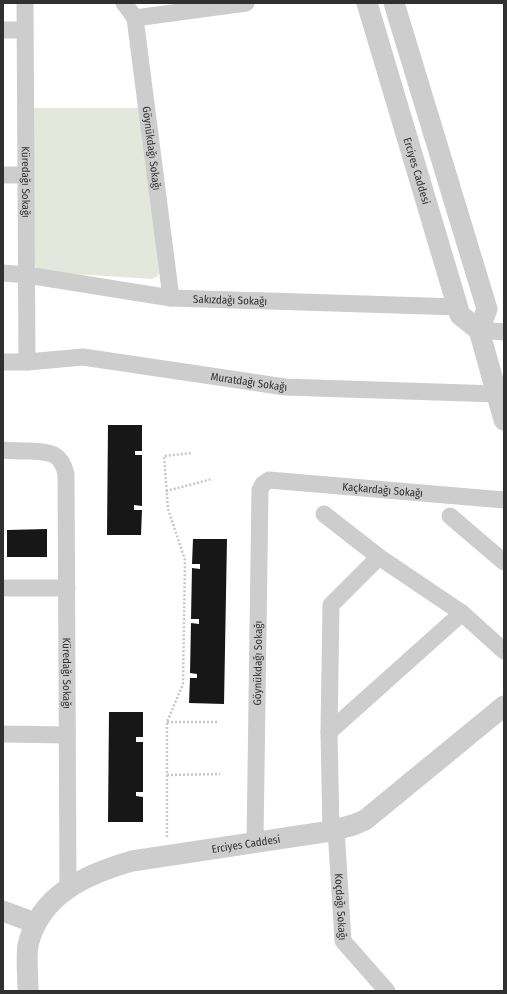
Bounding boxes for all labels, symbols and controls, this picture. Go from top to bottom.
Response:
street label: Göynükdağı Sokağı [139,106,163,191]
street label: Erciyes Caddesi [400,136,433,206]
street label: Küredağı Sokağı [19,146,32,218]
street label: Sakızdağı Sokağı [193,293,267,308]
street label: Muratdağı Sokağı [210,370,287,394]
street label: Kaçkardağı Sokağı [342,480,423,500]
street label: Göynükdağı Sokağı [251,621,265,706]
street label: Küredağı Sokağı [60,637,73,709]
street label: Erciyes Caddesi [211,833,281,856]
street label: Koçdağı Sokağı [332,873,349,941]

